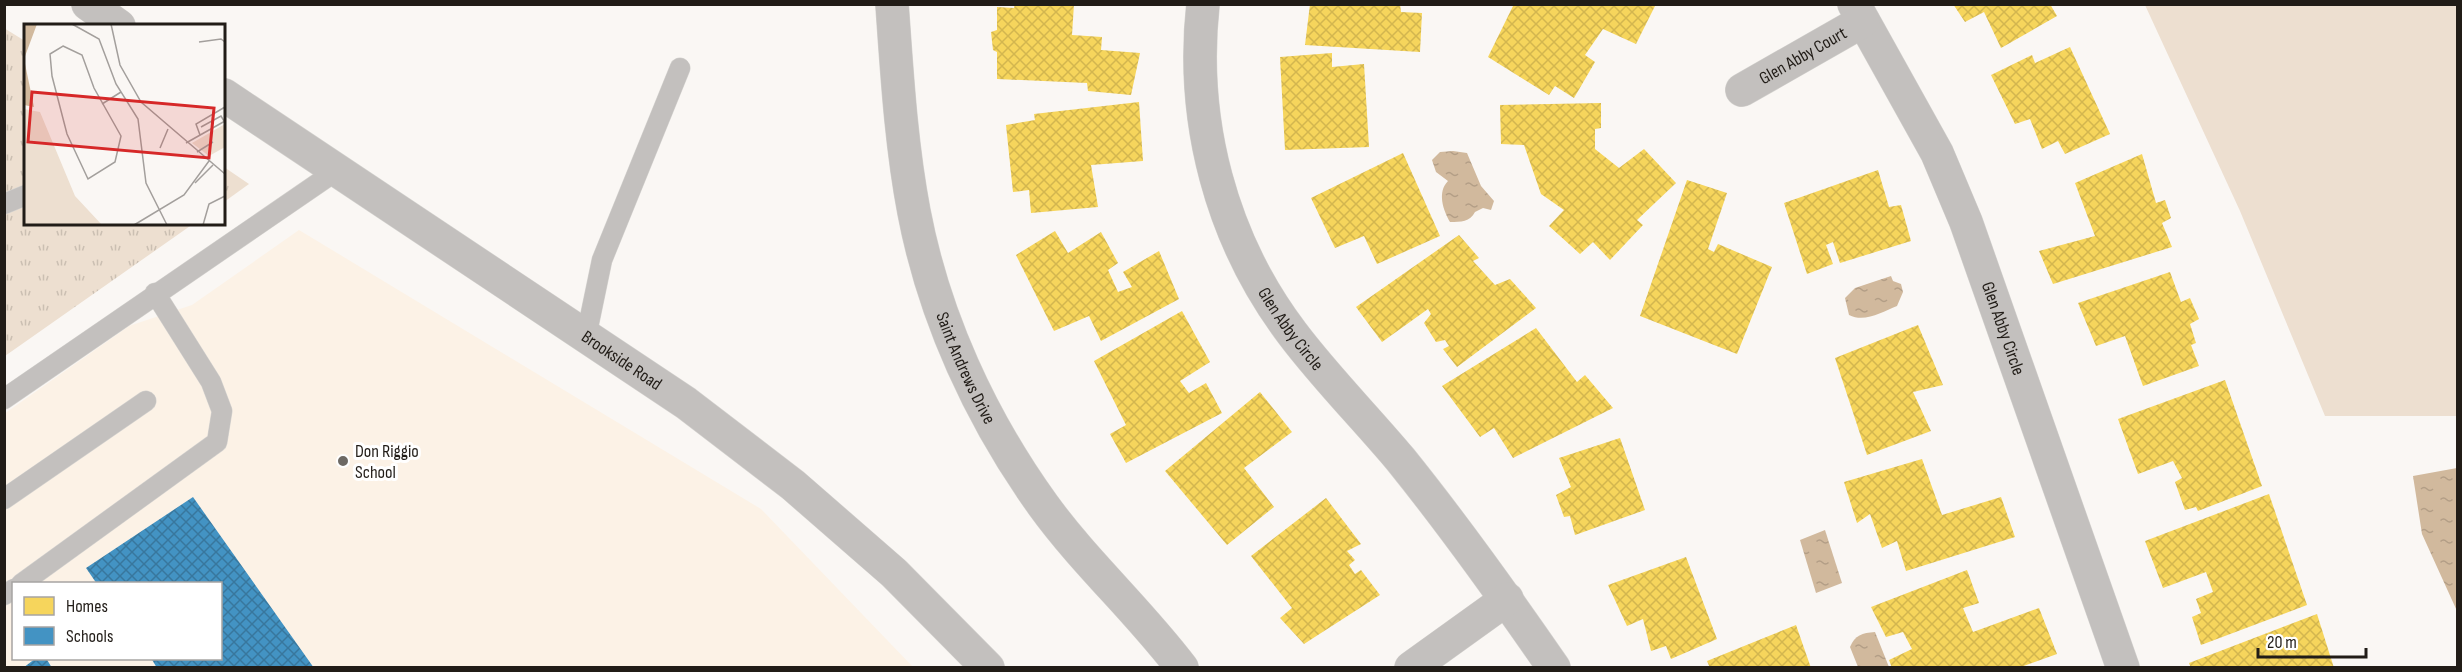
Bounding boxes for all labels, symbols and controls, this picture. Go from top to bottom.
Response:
street label: Glen Abby Court [1755,22,1851,89]
inset map [24,24,225,225]
street label: Glen Abby Circle [1977,279,2029,378]
street label: Glen Abby Circle [1254,284,1328,375]
street label: Saint Andrews Drive [932,309,1000,427]
street label: Brookside Road [578,326,666,394]
place label: Don Riggio School [355,441,419,483]
marker: Don Riggio School [336,454,350,468]
legend [12,582,222,660]
text: Homes [66,596,108,617]
scale bar [2258,621,2366,659]
text: Schools [66,626,113,647]
text: 20 m [2267,632,2297,653]

